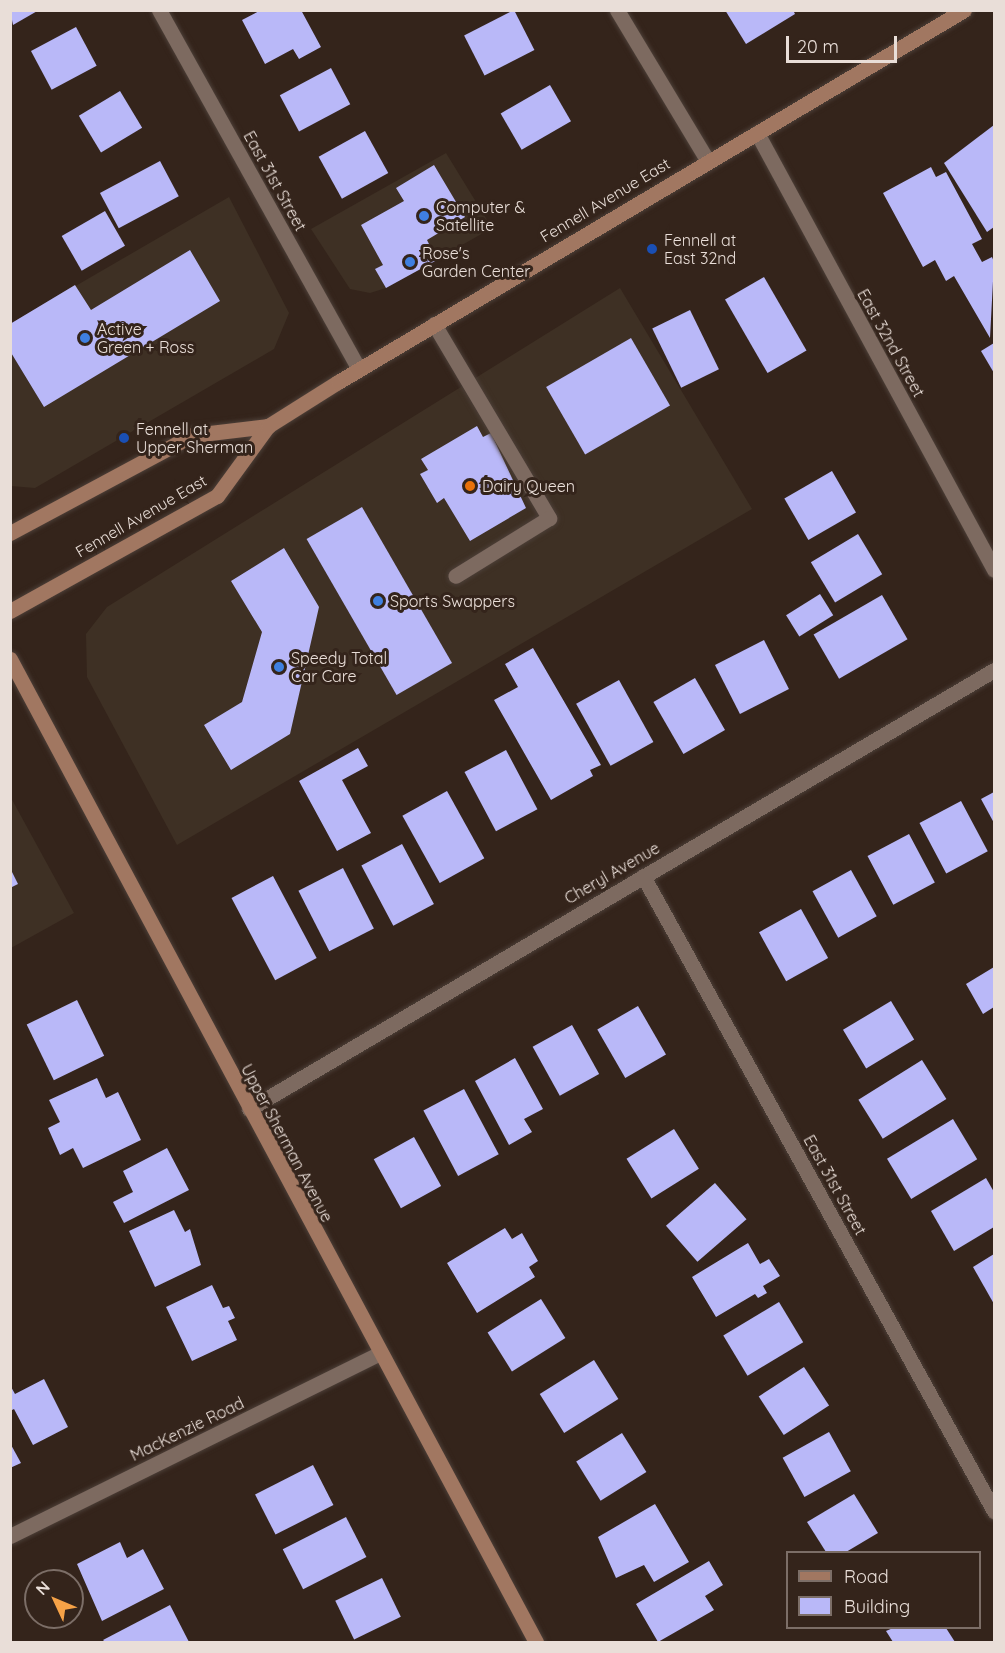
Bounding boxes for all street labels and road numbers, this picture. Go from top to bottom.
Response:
street label: East 31st Street [240,128,310,234]
street label: Fennell Avenue East [537,154,673,246]
street label: East 32nd Street [853,286,929,400]
street label: Fennell Avenue East [72,471,210,561]
street label: Cheryl Avenue [561,838,663,908]
street label: Upper Sherman Avenue [237,1061,337,1225]
street label: East 31st Street [800,1132,870,1238]
street label: MacKenzie Road [127,1393,247,1465]

